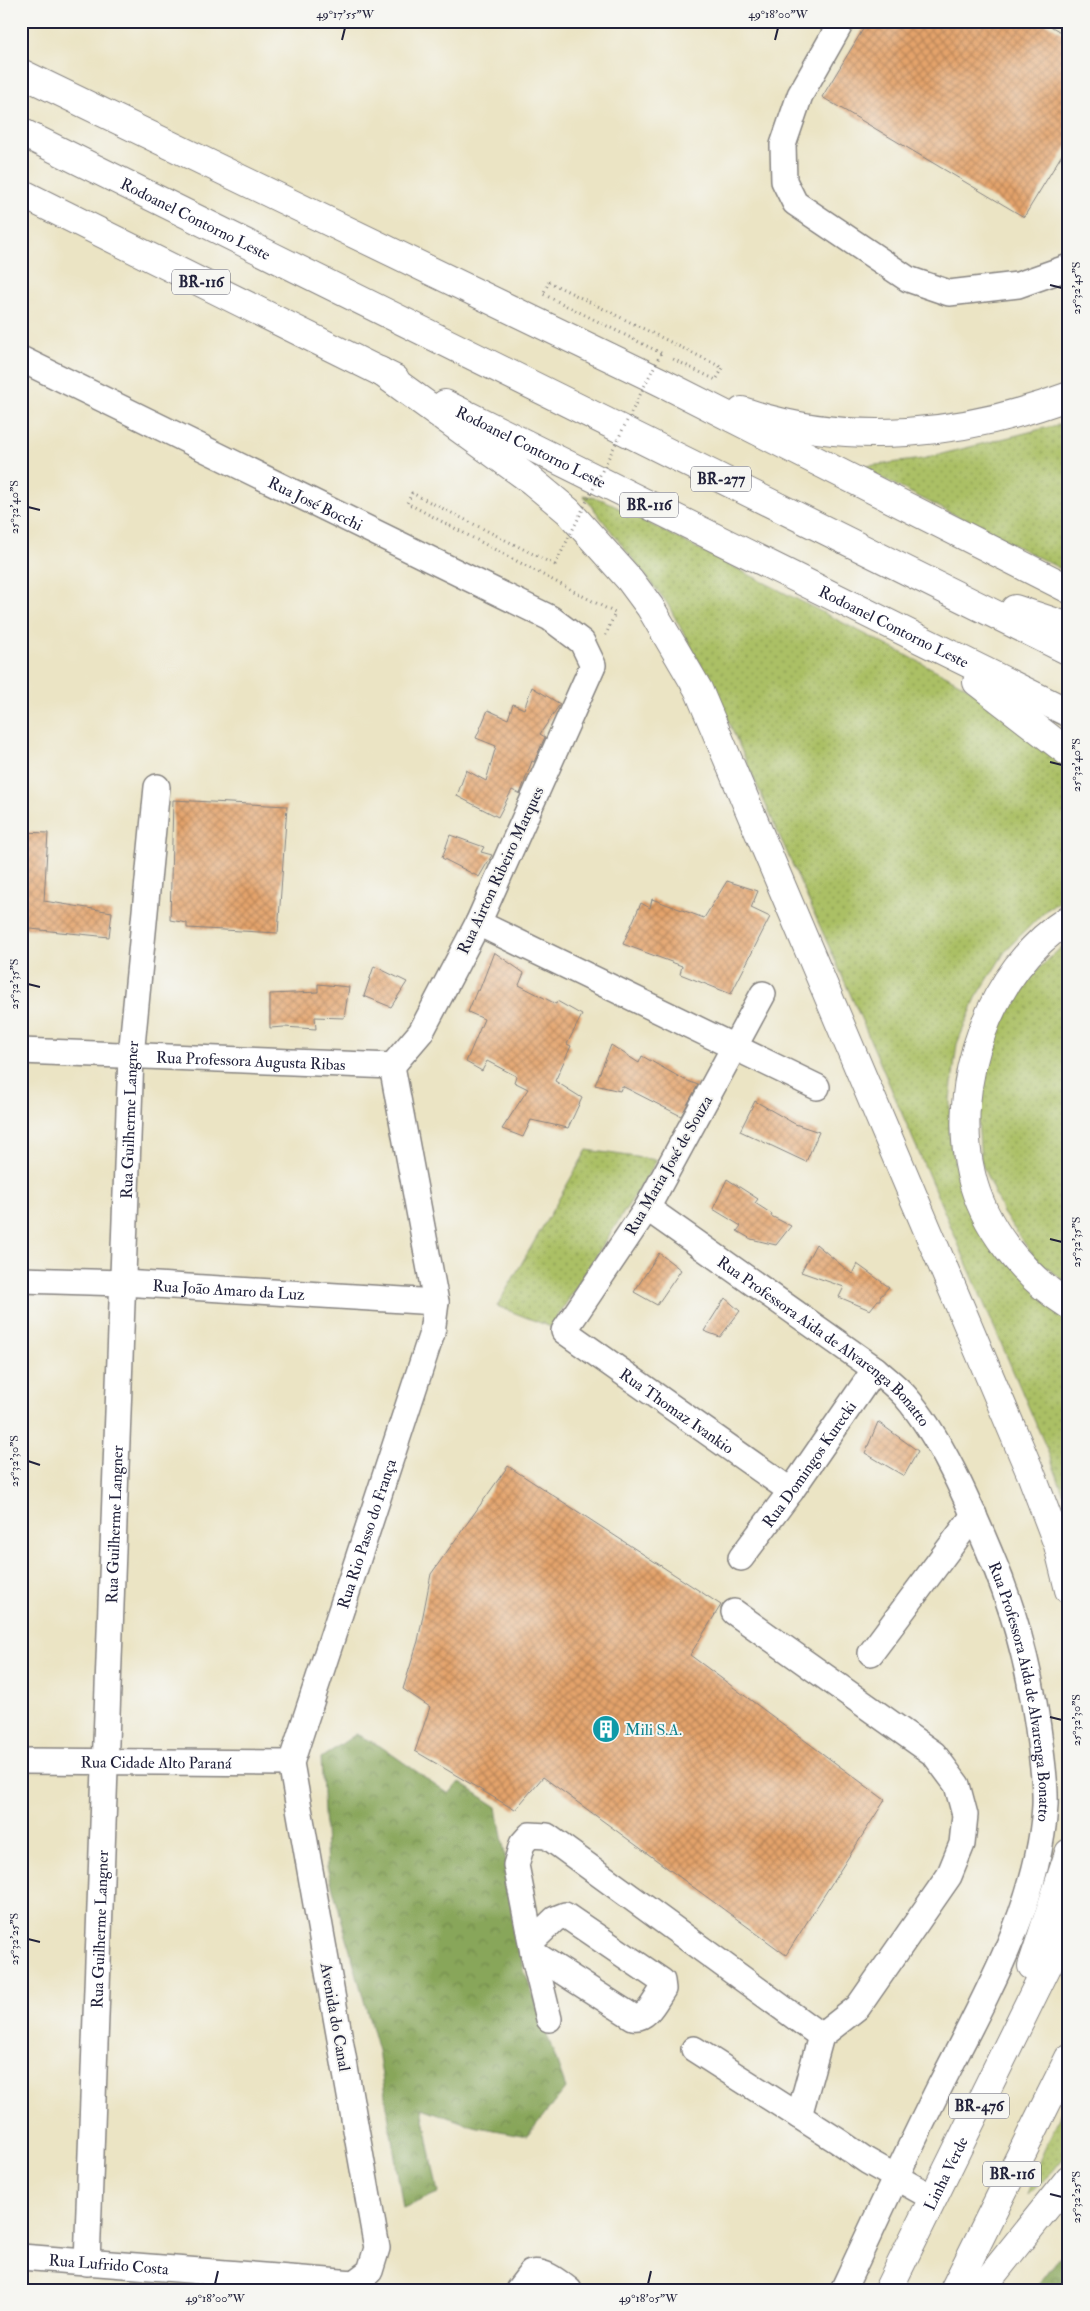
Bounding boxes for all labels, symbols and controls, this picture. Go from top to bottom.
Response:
text: 49°17'55"W [316,7,375,22]
text: 49°18'00"W [748,7,809,22]
street label: Rodoanel Contorno Leste [117,174,274,265]
text: 25°32'45"S [1069,262,1084,314]
road number: BR-116 [172,270,230,294]
street label: Rodoanel Contorno Leste [452,402,609,493]
road number: BR-277 [691,466,751,492]
street label: Rua José Bocchi [265,473,366,536]
text: 25°32'40"S [7,480,22,534]
road number: BR-116 [620,492,678,518]
street label: Rodoanel Contorno Leste [815,582,972,673]
text: 25°32'40"S [1069,738,1084,792]
street label: Rua Airton Ribeiro Marques [453,783,549,957]
text: 25°32'35"S [7,958,22,1010]
street label: Rua Guilherme Langner [117,1040,143,1199]
street label: Rua Professora Augusta Ribas [156,1047,346,1075]
street label: Rua Maria José de Souza [621,1092,718,1239]
text: 25°32'35"S [1069,1216,1084,1268]
street label: Rua Professora Aida de Alvarenga Bonatto [713,1252,934,1431]
street label: Rua João Amaro da Luz [152,1276,306,1305]
street label: Rua Thomaz Ivankio [615,1364,738,1459]
street label: Rua Domingos Kurecki [758,1398,861,1532]
text: 25°32'30"S [7,1435,22,1487]
street label: Rua Guilherme Langner [102,1445,128,1604]
street label: Rua Rio Passo do França [333,1456,401,1611]
street label: Rua Professora Aida de Alvarenga Bonatto [984,1559,1054,1823]
text: 25°32'30"S [1069,1694,1084,1746]
building icon: Mili S.A. [591,1714,621,1744]
place label: Mili S.A. [625,1720,682,1740]
street label: Rua Cidade Alto Paraná [80,1752,232,1774]
street label: Rua Guilherme Langner [87,1850,113,2009]
text: 25°32'25"S [7,1913,22,1965]
street label: Avenida do Canal [315,1960,354,2073]
road number: BR-476 [949,2094,1009,2118]
street label: Linha Verde [920,2133,973,2214]
road number: BR-116 [983,2162,1041,2186]
text: 25°32'25"S [1069,2171,1084,2223]
street label: Rua Lufrido Costa [48,2250,170,2280]
text: 49°18'00"W [185,2291,246,2306]
text: 49°18'05"W [619,2291,678,2306]

